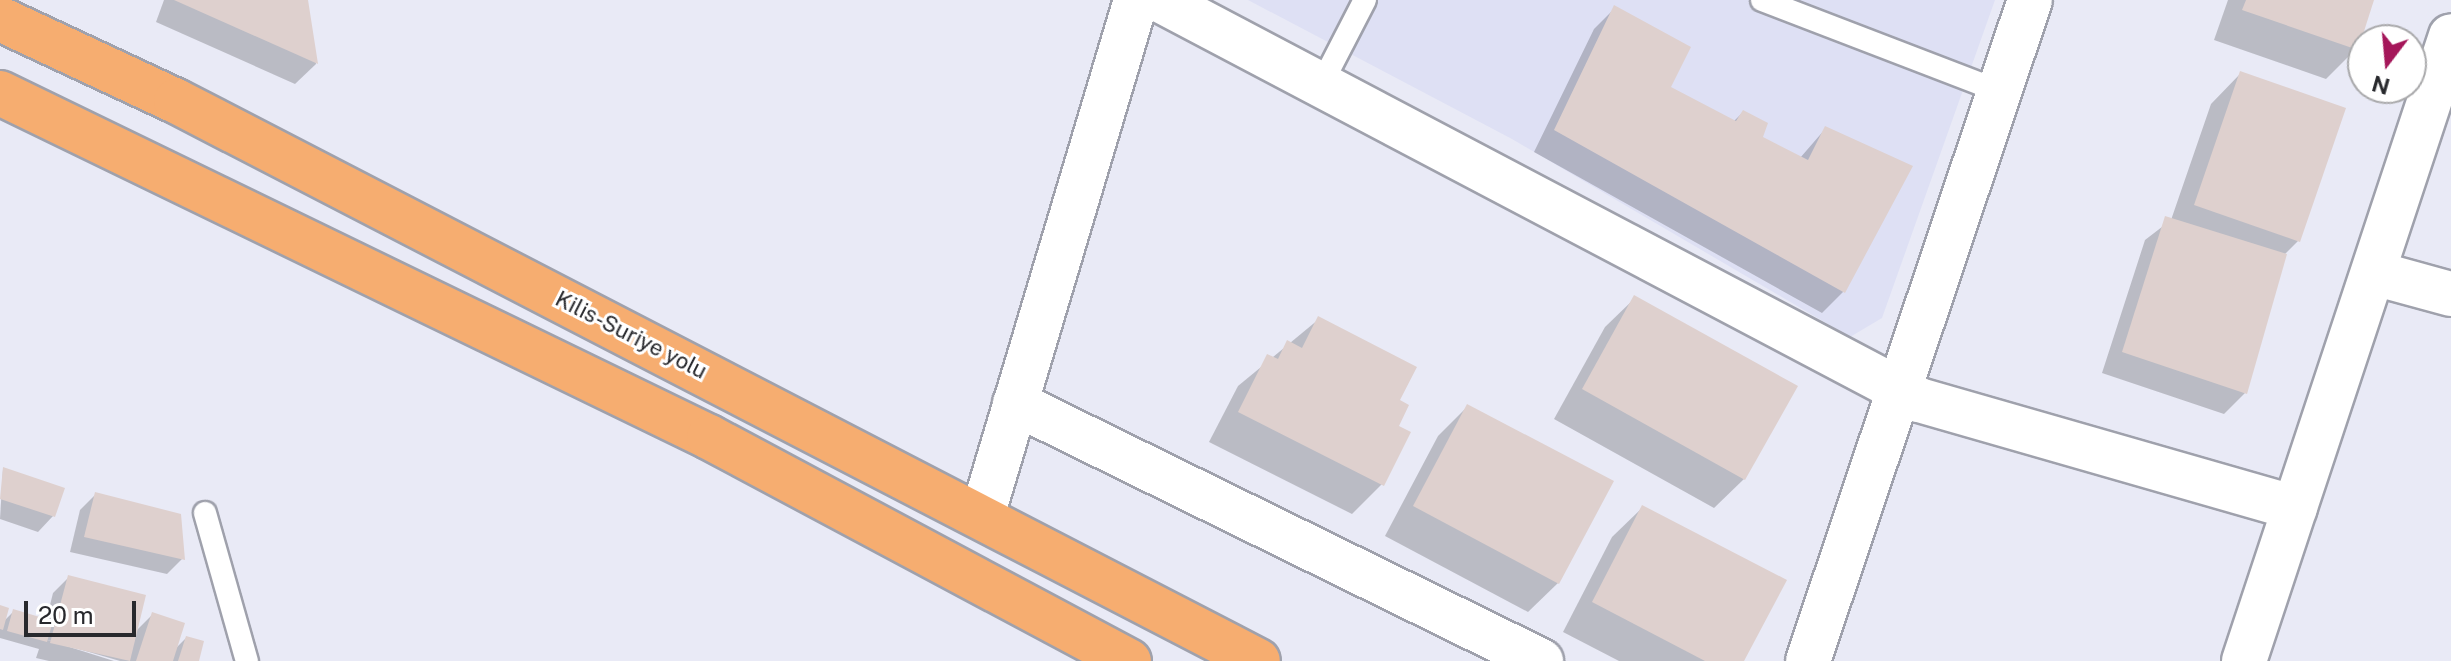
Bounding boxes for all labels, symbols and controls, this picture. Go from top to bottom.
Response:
north arrow [2347,24,2427,104]
text: N [2369,70,2393,100]
street label: Kilis-Suriye yolu [551,285,711,385]
scale bar [28,585,140,635]
text: 20 m [38,601,94,629]

